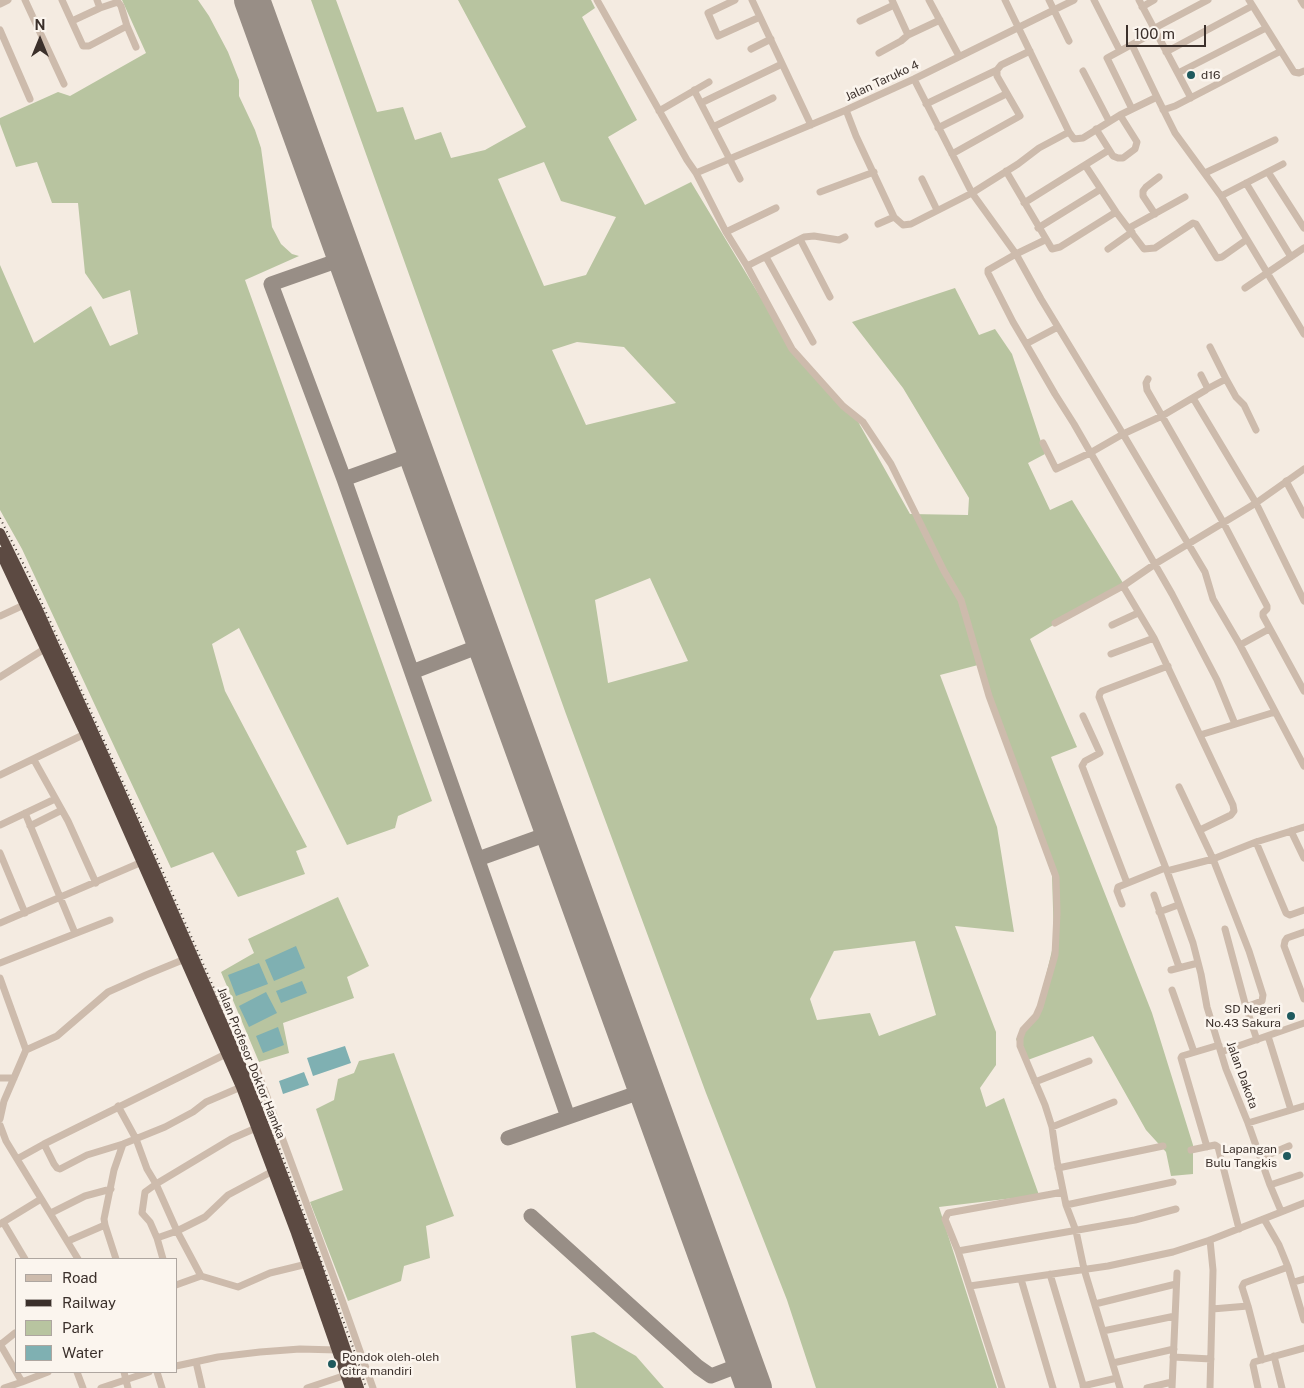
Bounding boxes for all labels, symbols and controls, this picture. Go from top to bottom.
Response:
north arrow [15,15,65,65]
scale bar [1129,15,1209,47]
text: N [35,17,45,33]
text: 100 m [1134,25,1175,42]
street label: Jalan Taruko 4 [843,58,921,104]
place label: d16 [1201,68,1221,82]
marker: d16 [1185,69,1197,81]
street label: Jalan Profesor Doktor Hamka [214,985,288,1141]
place label: SD Negeri No.43 Sakura [1205,1002,1281,1030]
marker: SD Negeri No.43 Sakura [1285,1010,1297,1022]
street label: Jalan Dakota [1223,1039,1261,1111]
place label: Lapangan Bulu Tangkis [1205,1142,1277,1170]
marker: Lapangan Bulu Tangkis [1281,1150,1293,1162]
legend [15,1258,178,1373]
text: Road [62,1269,98,1286]
text: Railway [62,1294,116,1311]
text: Park [62,1319,94,1336]
text: Water [62,1344,104,1361]
place label: Pondok oleh-oleh citra mandiri [342,1350,439,1378]
marker: Pondok oleh-oleh citra mandiri [326,1358,338,1370]

